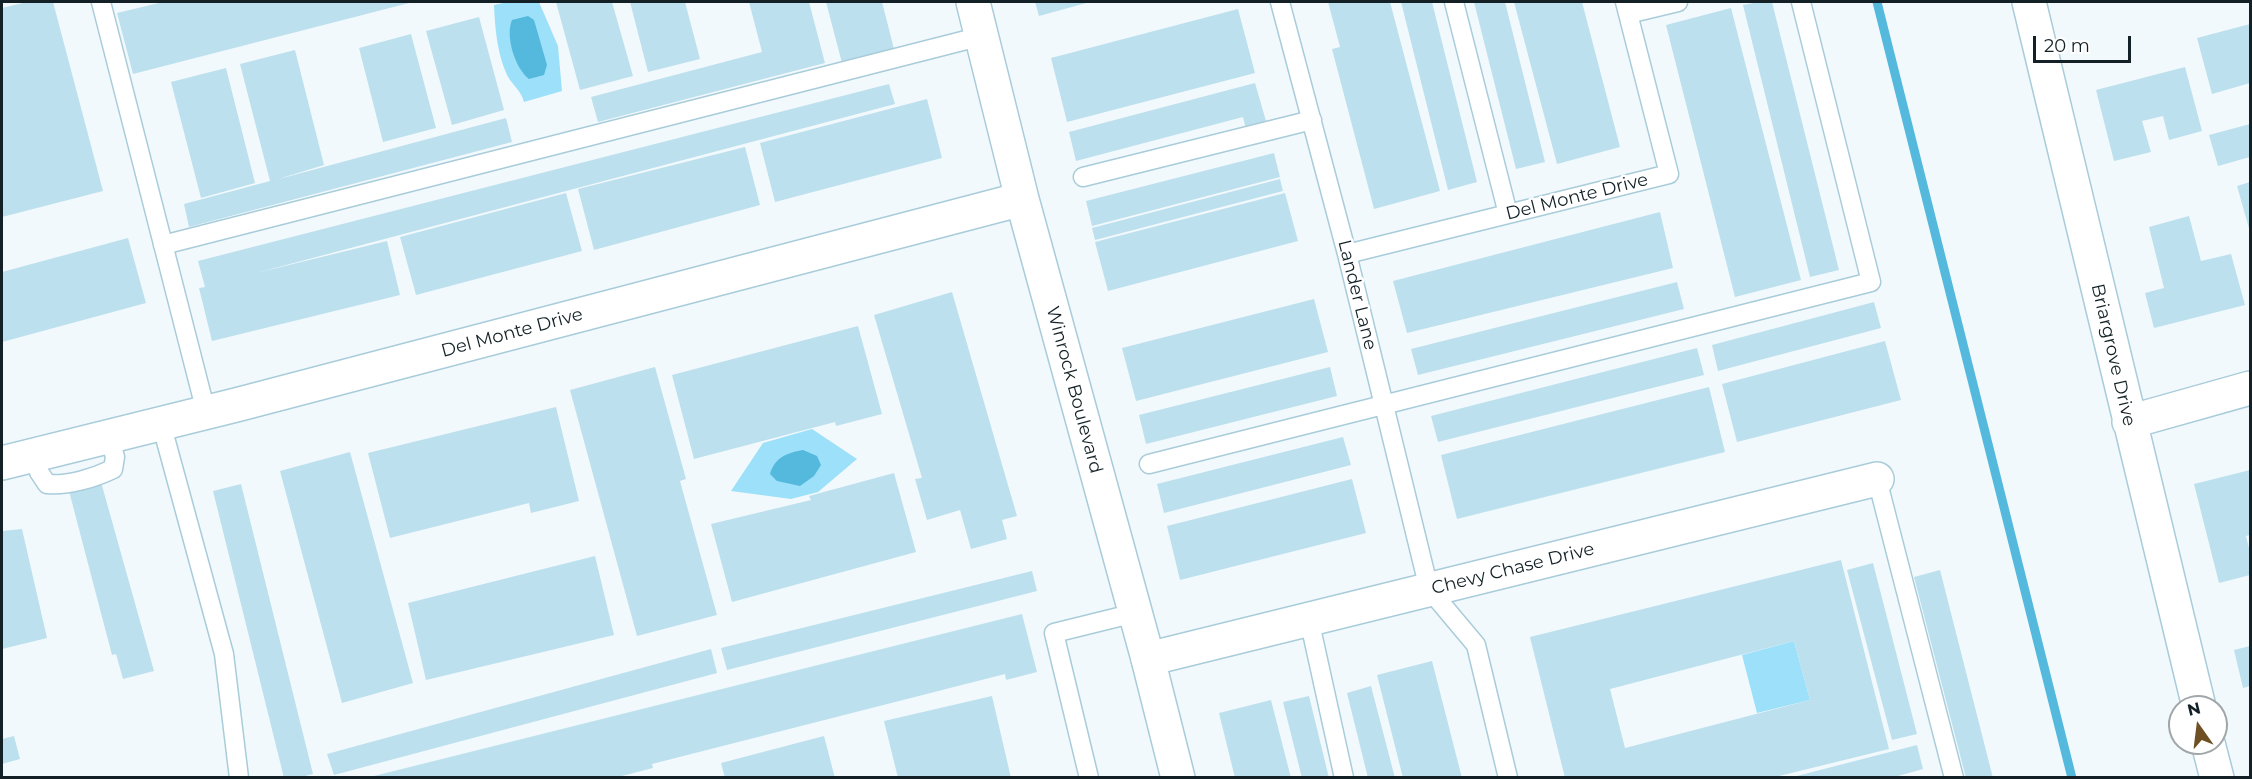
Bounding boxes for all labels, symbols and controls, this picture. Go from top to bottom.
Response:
scale bar [2036,24,2134,62]
text: 20 m [2044,35,2090,57]
street label: Del Monte Drive [1504,169,1650,225]
street label: Lander Lane [1333,238,1381,352]
street label: Briargrove Drive [2086,282,2140,428]
street label: Del Monte Drive [439,304,585,362]
street label: Winrock Boulevard [1041,304,1107,476]
street label: Chevy Chase Drive [1429,538,1597,600]
north arrow [2168,695,2228,755]
text: N [2185,698,2203,720]

